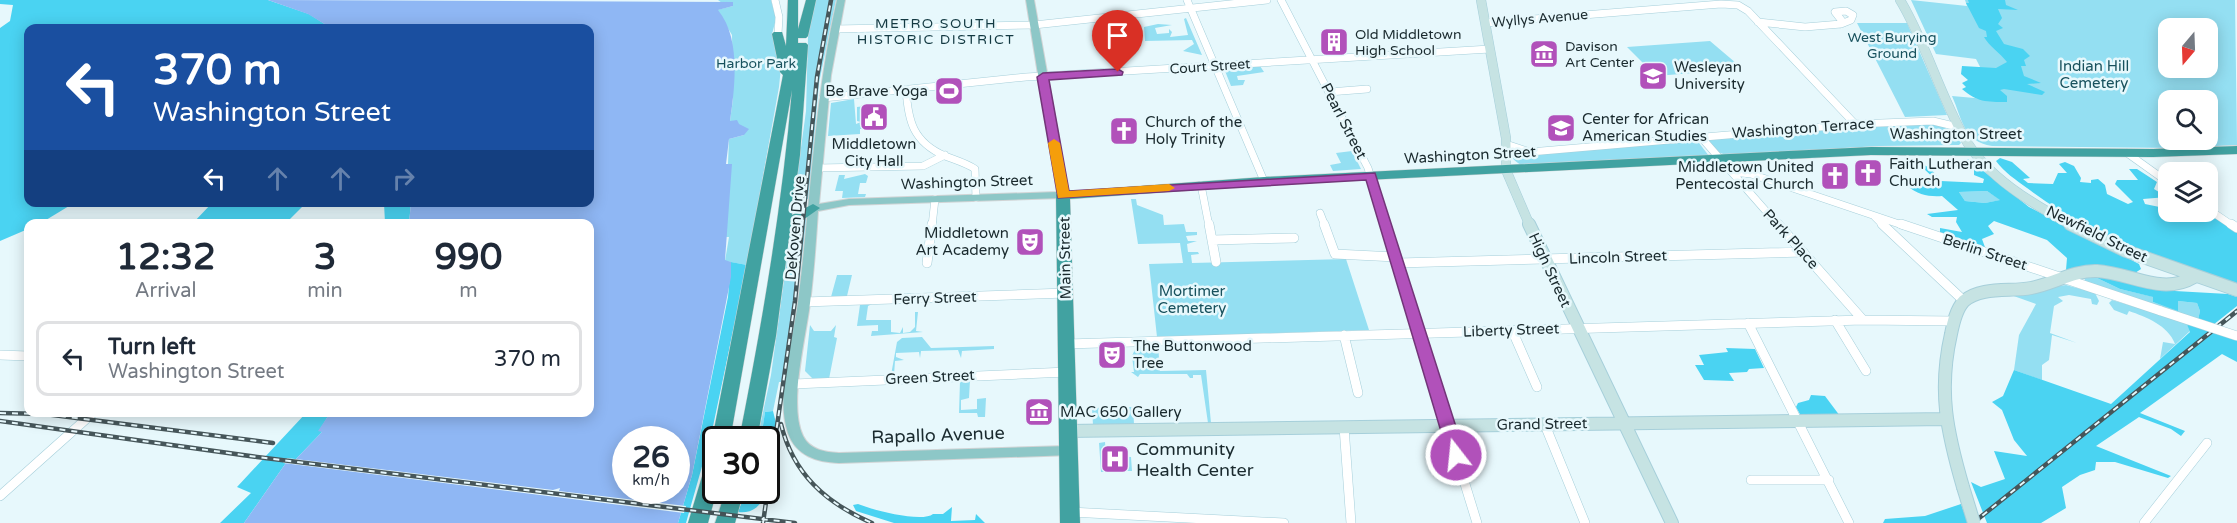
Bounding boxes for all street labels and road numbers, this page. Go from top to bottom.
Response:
street label: Wyllys Avenue [1491,6,1589,31]
street label: Court Street [1169,55,1252,78]
street label: Pearl Street [1317,80,1371,162]
street label: Washington Terrace [1731,114,1875,142]
street label: Washington Street [1890,125,2022,143]
street label: Washington Street [1403,143,1537,167]
street label: Washington Street [901,171,1034,193]
street label: DeKoven Drive [781,175,809,281]
street label: Newfield Street [2044,202,2151,266]
street label: Park Place [1759,205,1823,273]
street label: Main Street [1055,216,1075,299]
street label: High Street [1525,230,1575,310]
street label: Berlin Street [1940,230,2030,274]
street label: Lincoln Street [1569,246,1668,268]
street label: Ferry Street [893,288,977,308]
street label: Liberty Street [1462,319,1560,341]
street label: Green Street [885,366,976,388]
street label: Grand Street [1496,414,1588,434]
street label: Rapallo Avenue [871,422,1005,448]

